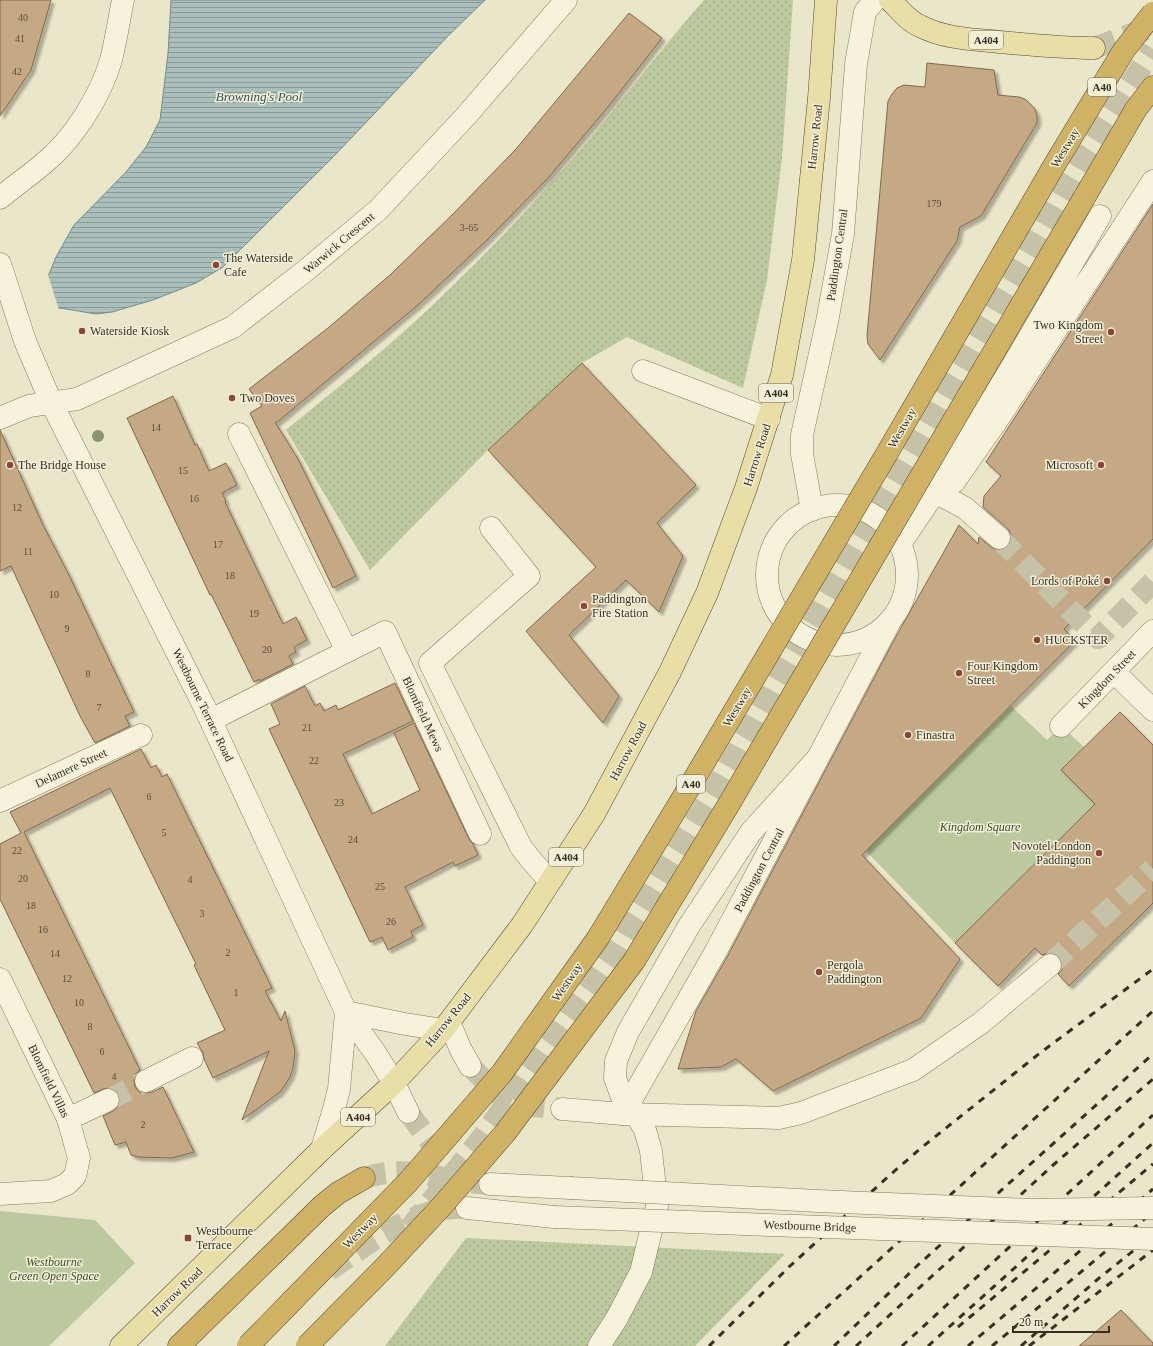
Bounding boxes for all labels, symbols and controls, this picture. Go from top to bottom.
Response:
house number: 40 [18,12,28,23]
road number: A404 [969,31,1003,49]
house number: 41 [15,33,25,44]
house number: 42 [12,66,22,77]
road number: A40 [1088,78,1116,96]
water label: Browning's Pool [216,89,303,104]
street label: Harrow Road [805,104,825,170]
street label: Westway [1048,126,1082,170]
house number: 179 [927,198,942,209]
street label: Paddington Central [824,207,850,302]
street label: Warwick Crescent [301,209,378,277]
house number: 3-65 [460,222,478,233]
place label: The Waterside Cafe [224,251,293,279]
marker: The Waterside Cafe [211,260,221,270]
place label: Two Kingdom Street [1034,318,1104,346]
place label: Waterside Kiosk [90,324,169,338]
marker: Waterside Kiosk [77,326,87,336]
marker: Two Kingdom Street [1106,327,1116,337]
road number: A404 [759,384,793,402]
place label: Two Doves [240,391,295,405]
marker: Two Doves [227,393,237,403]
street label: Westway [885,406,919,450]
house number: 14 [151,422,161,433]
street label: Harrow Road [740,422,774,488]
place label: The Bridge House [18,458,106,472]
place label: Microsoft [1046,458,1094,472]
marker: The Bridge House [5,460,15,470]
marker: Microsoft [1096,460,1106,470]
house number: 15 [178,465,188,476]
house number: 16 [189,493,199,504]
house number: 12 [12,502,22,513]
house number: 17 [213,539,223,550]
house number: 11 [23,546,33,557]
house number: 18 [225,570,235,581]
place label: Lords of Poké [1031,574,1099,588]
marker: Lords of Poké [1102,576,1112,586]
house number: 10 [49,589,59,600]
place label: Paddington Fire Station [592,592,648,620]
marker: Paddington Fire Station [579,601,589,611]
house number: 19 [249,608,259,619]
house number: 9 [65,623,70,634]
place label: HUCKSTER [1045,633,1108,647]
marker: HUCKSTER [1032,635,1042,645]
house number: 20 [262,644,272,655]
street label: Westbourne Terrace Road [170,646,236,764]
street label: Kingdom Street [1075,646,1139,711]
place label: Four Kingdom Street [967,659,1039,687]
house number: 8 [86,668,91,679]
marker: Four Kingdom Street [954,668,964,678]
street label: Blomfield Mews [400,674,447,754]
street label: Westway [720,685,754,729]
house number: 7 [97,702,102,713]
street label: Harrow Road [607,719,649,783]
house number: 21 [302,722,312,733]
place label: Finastra [916,728,955,742]
marker: Finastra [903,730,913,740]
street label: Delamere Street [33,745,110,791]
house number: 22 [309,755,319,766]
road number: A40 [677,775,705,793]
house number: 6 [147,791,152,802]
house number: 23 [334,797,344,808]
park label: Kingdom Square [939,820,1021,834]
street label: Paddington Central [731,825,787,914]
house number: 5 [162,827,167,838]
house number: 24 [348,834,358,845]
place label: Novotel London Paddington [1012,839,1091,867]
house number: 22 [12,845,22,856]
road number: A404 [549,848,583,866]
marker: Novotel London Paddington [1094,848,1104,858]
house number: 20 [18,873,28,884]
house number: 4 [188,874,193,885]
house number: 25 [375,881,385,892]
house number: 18 [26,900,36,911]
house number: 3 [200,908,205,919]
house number: 26 [386,916,396,927]
house number: 16 [38,924,48,935]
house number: 2 [226,947,231,958]
house number: 14 [50,948,60,959]
place label: Pergola Paddington [827,958,882,986]
street label: Westway [549,960,585,1004]
marker: Pergola Paddington [814,967,824,977]
house number: 12 [62,973,72,984]
house number: 1 [234,987,239,998]
street label: Harrow Road [422,990,474,1050]
house number: 10 [74,997,84,1008]
house number: 8 [88,1021,93,1032]
street label: Blomfield Villas [25,1042,73,1120]
house number: 6 [100,1046,105,1057]
house number: 4 [112,1071,117,1082]
road number: A404 [341,1108,375,1126]
house number: 2 [141,1119,146,1130]
street label: Westway [340,1210,380,1252]
street label: Westbourne Bridge [763,1217,857,1235]
place label: Westbourne Terrace [196,1224,253,1252]
marker: Westbourne Terrace [183,1233,193,1243]
park label: Westbourne Green Open Space [9,1255,100,1283]
street label: Harrow Road [149,1264,205,1320]
scale bar [1013,1308,1109,1334]
text: 20 m [1019,1315,1044,1329]

